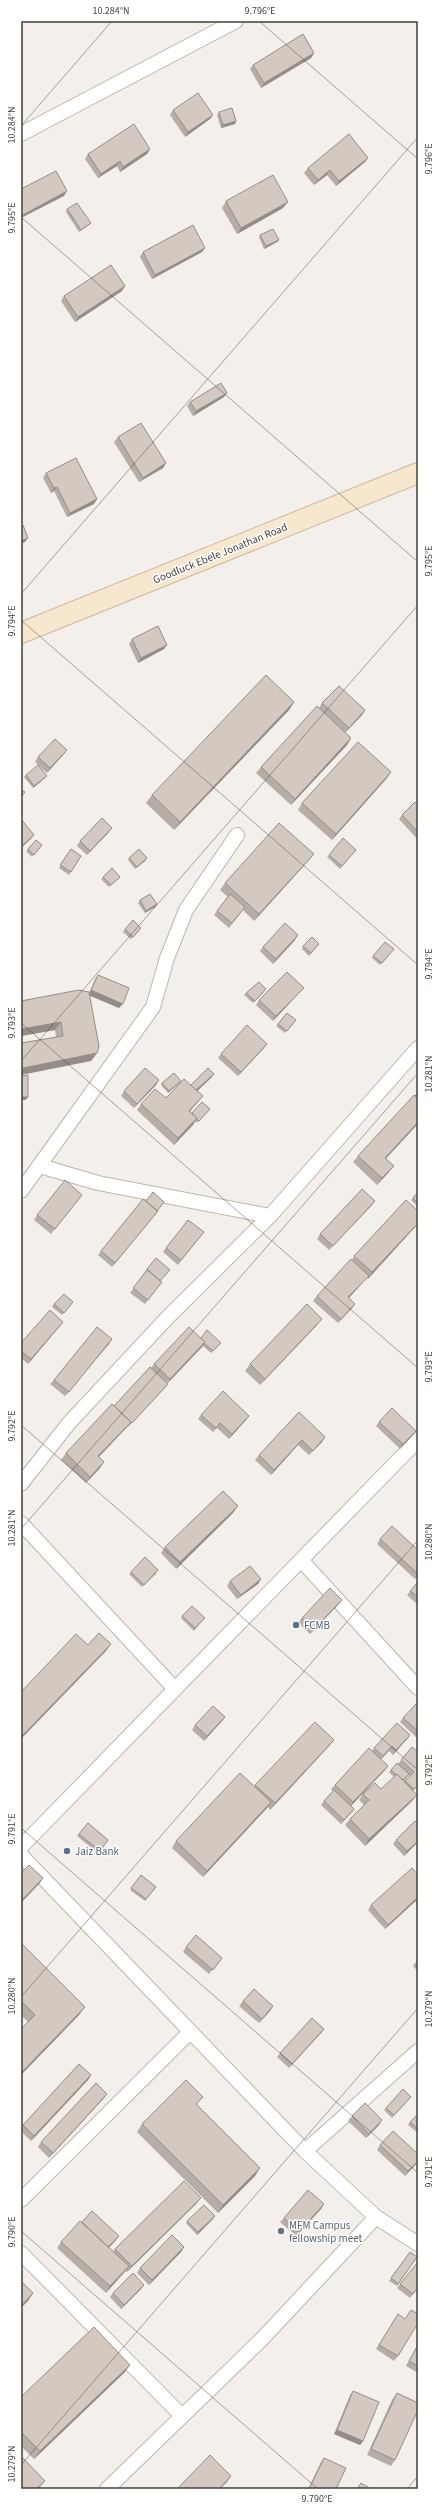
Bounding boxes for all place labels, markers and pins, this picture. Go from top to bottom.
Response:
place label: FCMB [304,1618,331,1633]
marker: FCMB [291,1620,301,1630]
place label: Jaiz Bank [75,1844,119,1859]
marker: Jaiz Bank [62,1846,72,1856]
place label: MFM Campus fellowship meet [289,2218,363,2246]
marker: MFM Campus fellowship meet [276,2226,286,2236]

